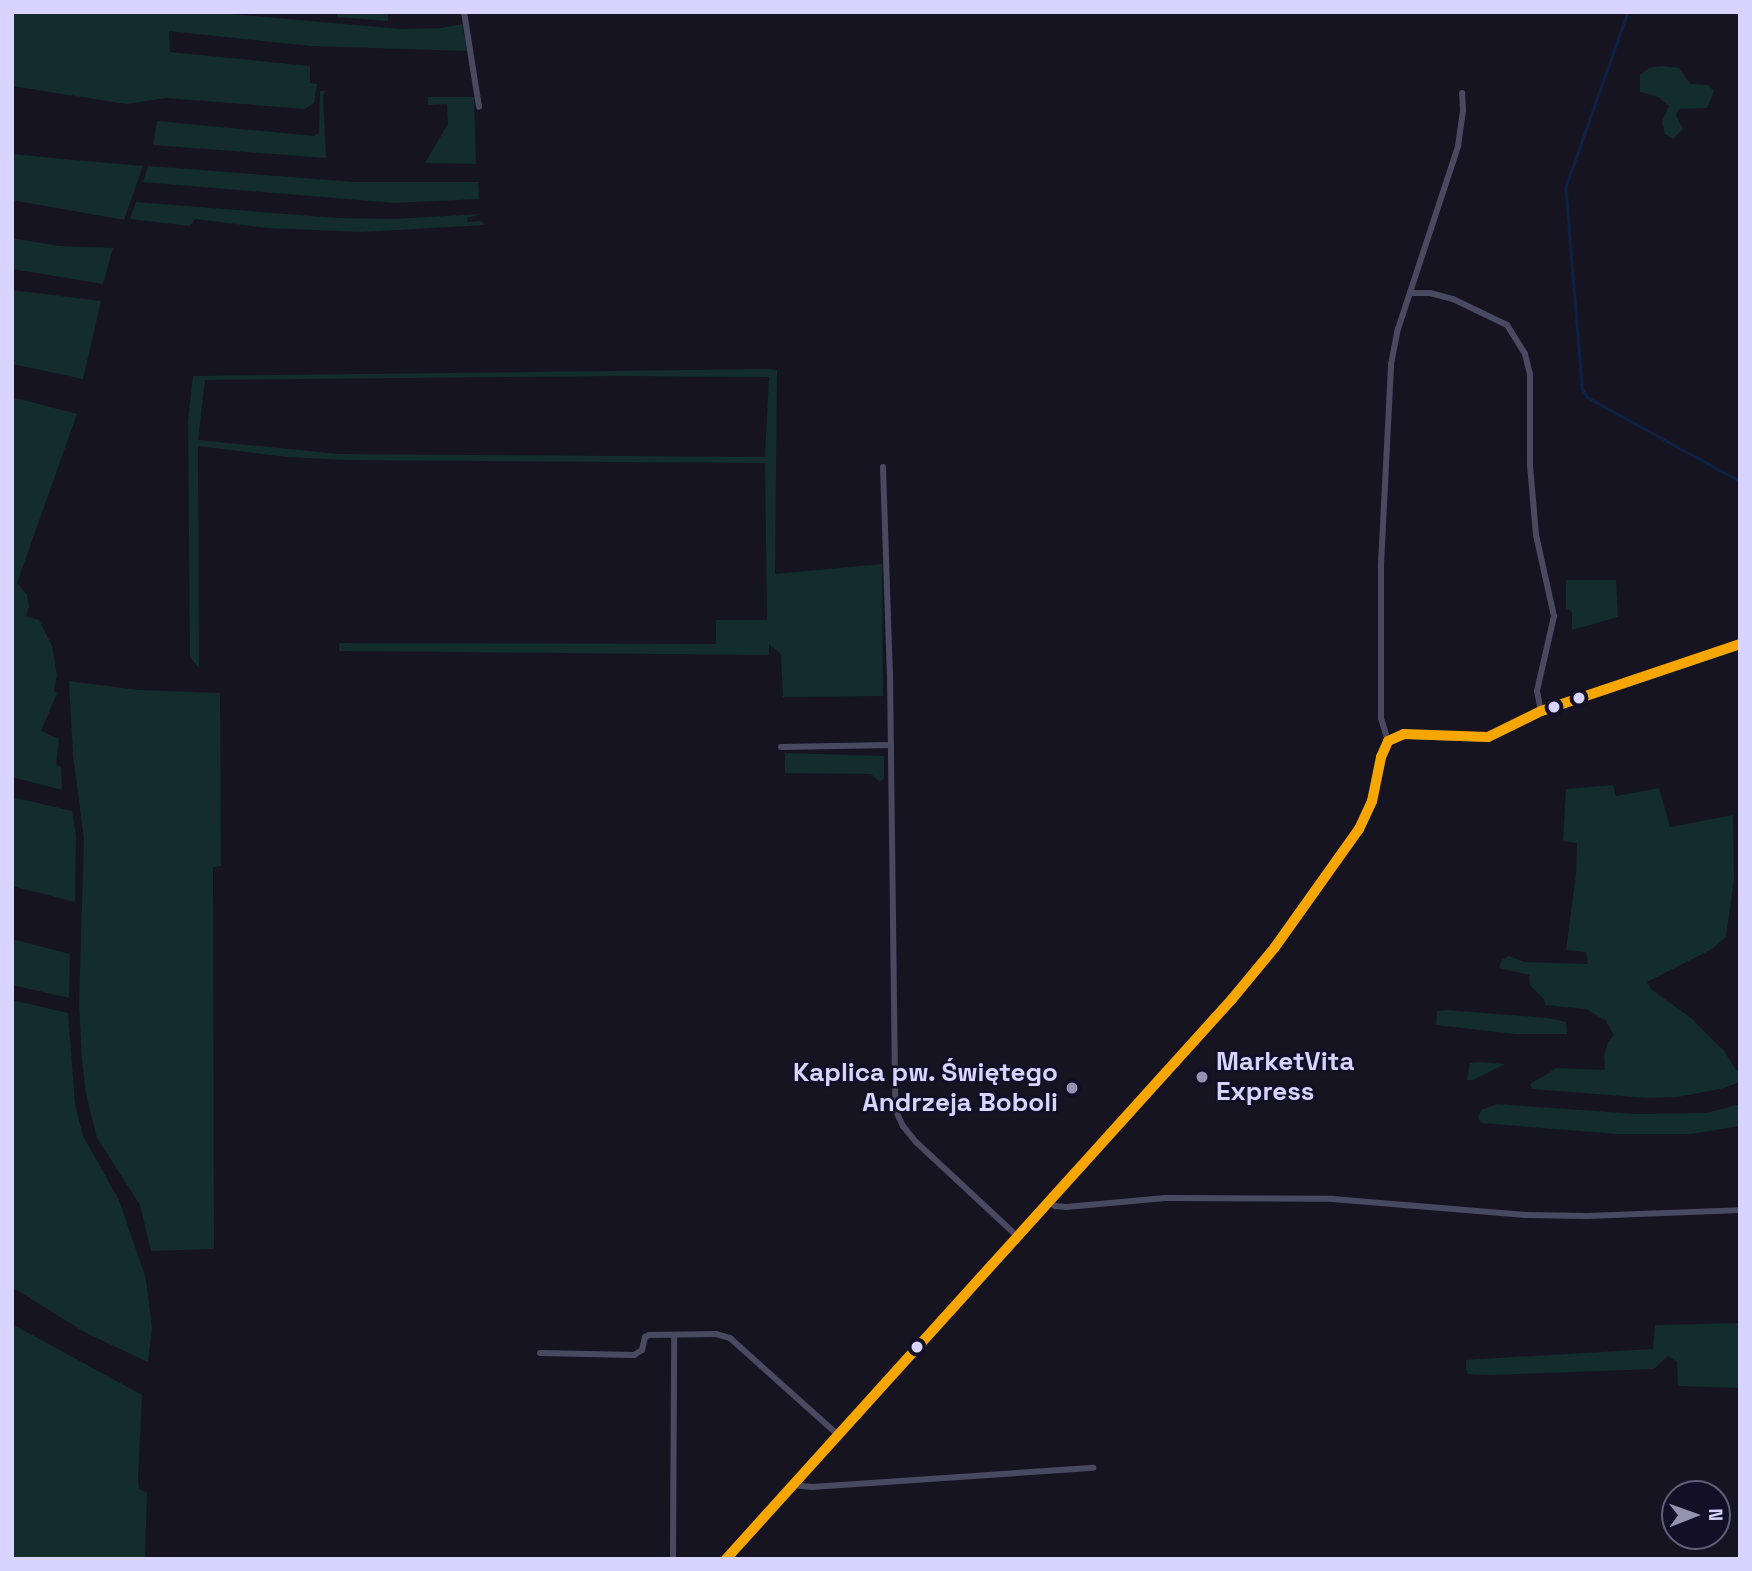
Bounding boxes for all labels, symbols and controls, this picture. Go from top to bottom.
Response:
unlabelled marker [1572,691,1586,705]
unlabelled marker [1547,700,1561,714]
place label: MarketVita Express [1216,1046,1354,1108]
place label: Kaplica pw. Świętego Andrzeja Boboli [792,1057,1058,1118]
marker: MarketVita Express [1194,1069,1210,1085]
marker: Kaplica pw. Świętego Andrzeja Boboli [1064,1080,1080,1096]
unlabelled marker [910,1340,924,1354]
north arrow [1661,1480,1731,1550]
text: N [1703,1508,1728,1521]

